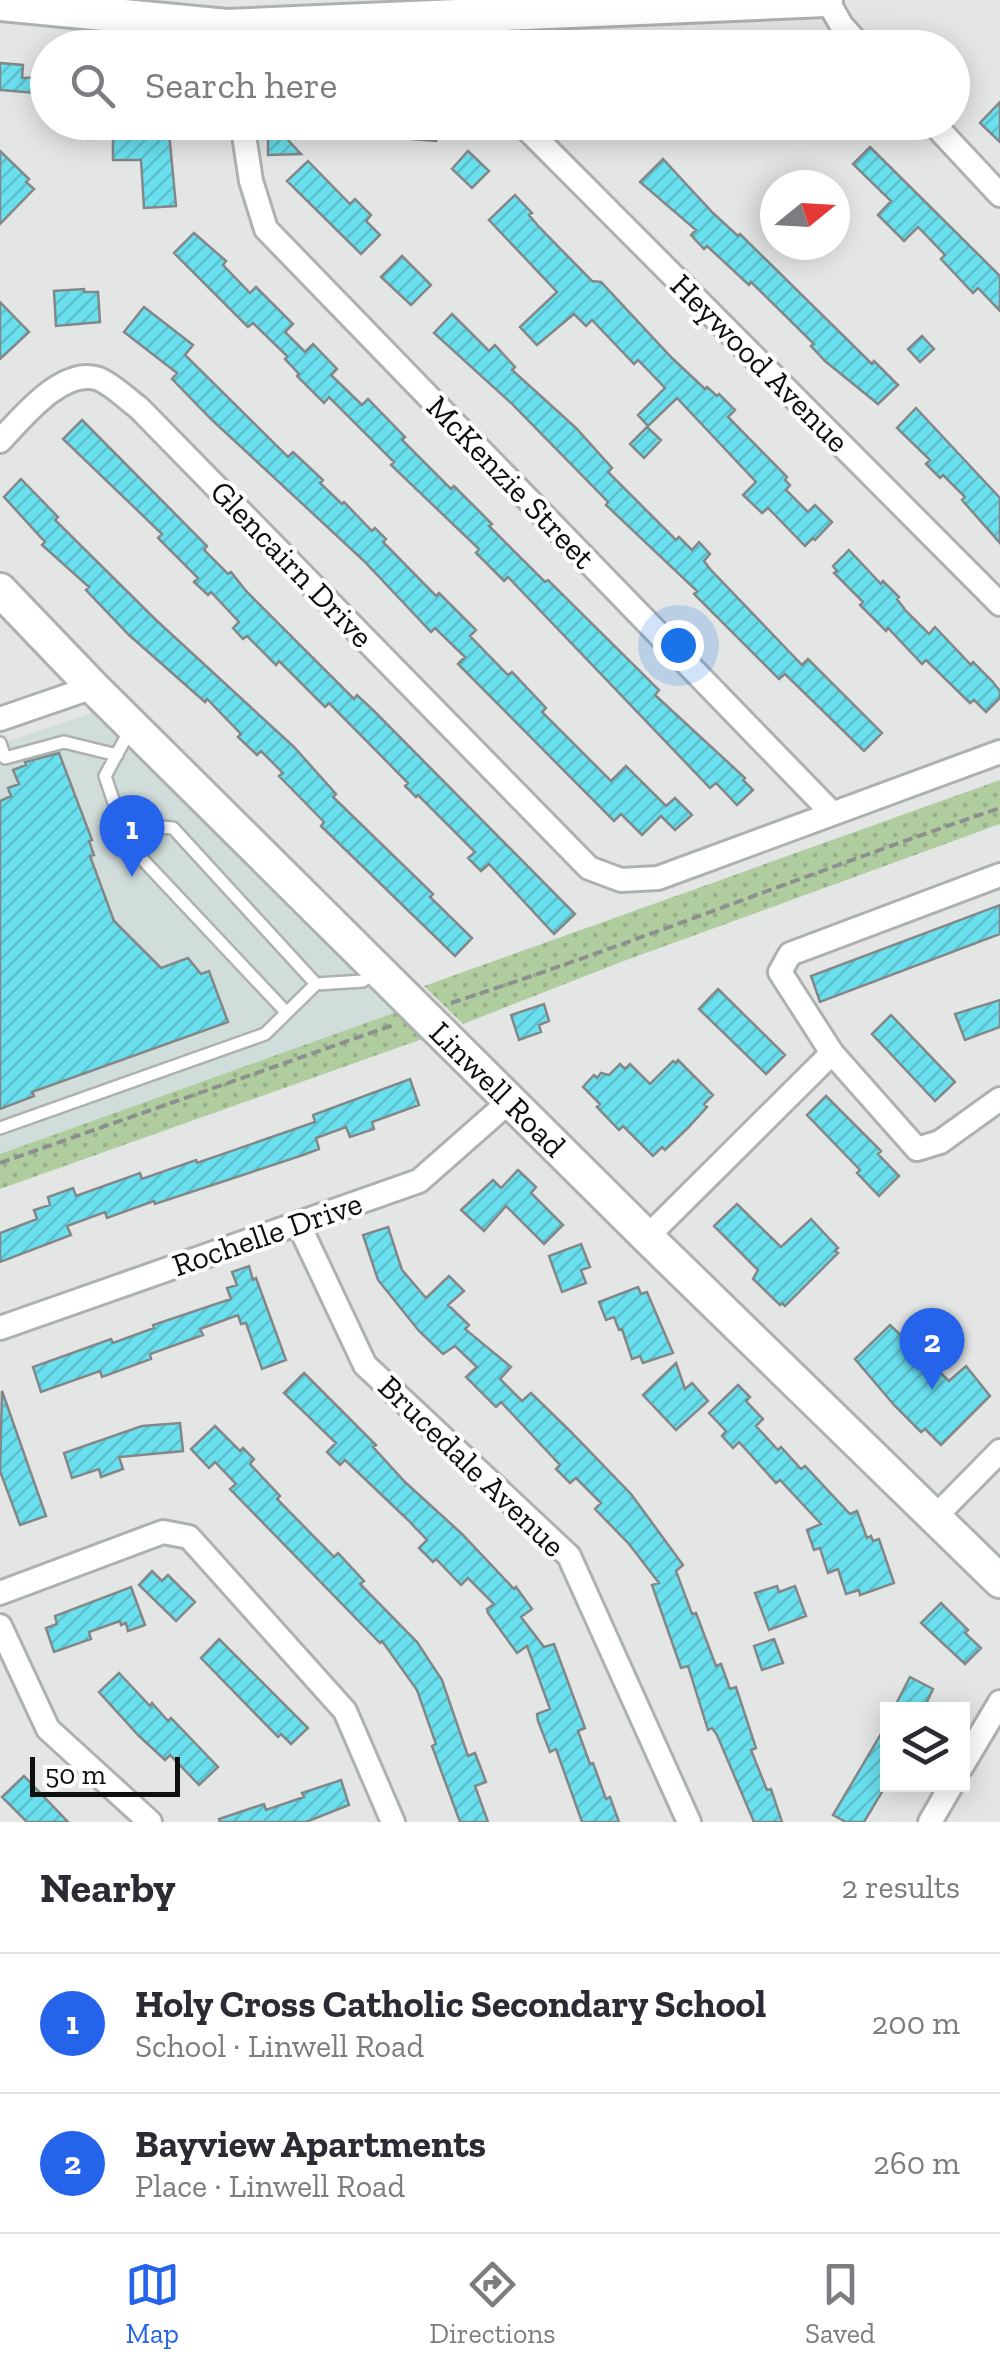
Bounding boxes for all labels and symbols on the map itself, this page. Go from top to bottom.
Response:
north arrow [760,170,850,260]
street label: Heywood Avenue [663,266,857,460]
street label: McKenzie Street [419,388,603,576]
street label: Glencairn Drive [203,473,381,655]
your location [653,620,704,671]
pin: 1 [100,794,164,877]
street label: Linwell Road [422,1013,574,1165]
street label: Rochelle Drive [167,1184,367,1284]
pin: 2 [900,1308,964,1390]
street label: Brucedale Avenue [371,1367,573,1565]
scale bar [30,1752,180,1796]

